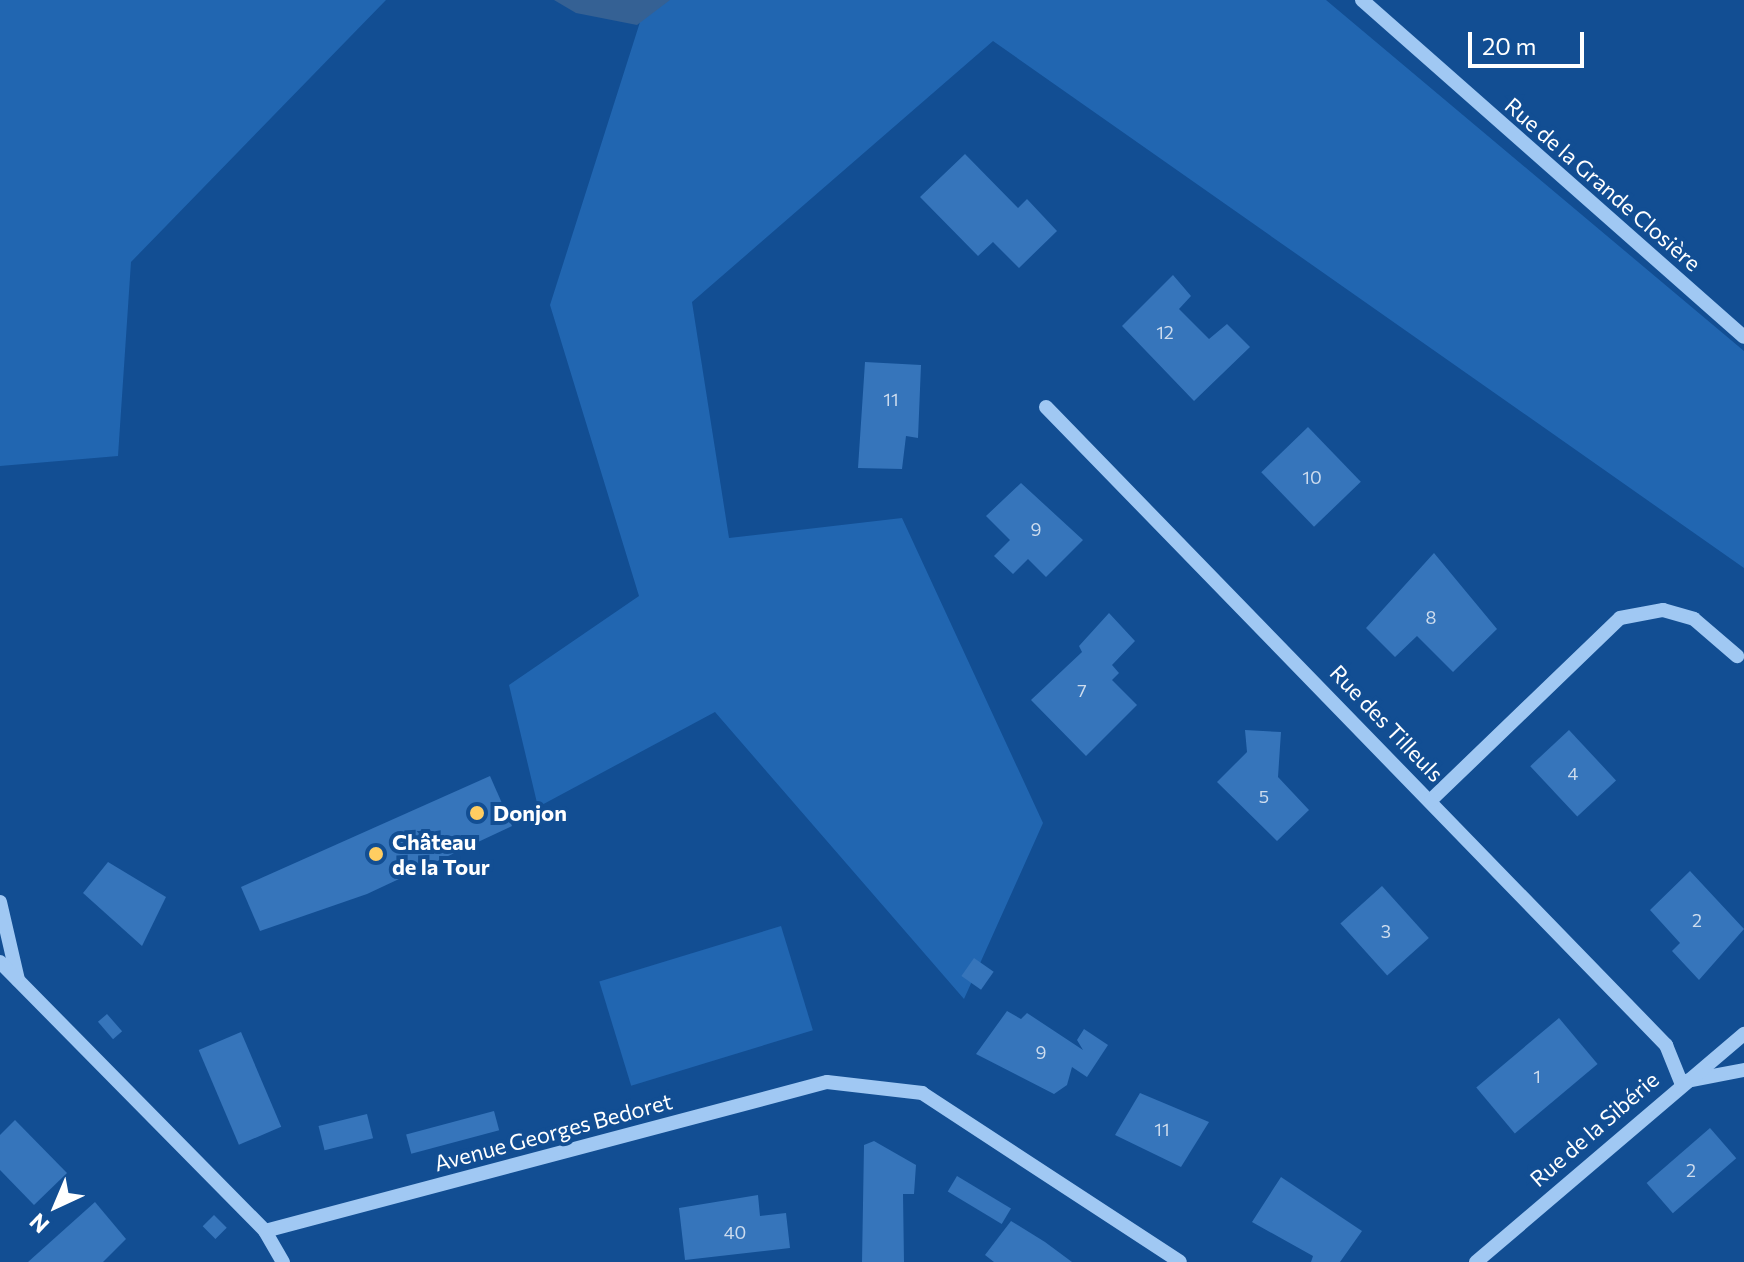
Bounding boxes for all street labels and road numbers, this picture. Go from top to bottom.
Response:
street label: Rue de la Grande Closière [1500,92,1706,276]
street label: Rue des Tilleuls [1325,659,1449,787]
street label: Rue de la Sibérie [1524,1066,1664,1192]
street label: Avenue Georges Bedoret [431,1088,675,1176]

